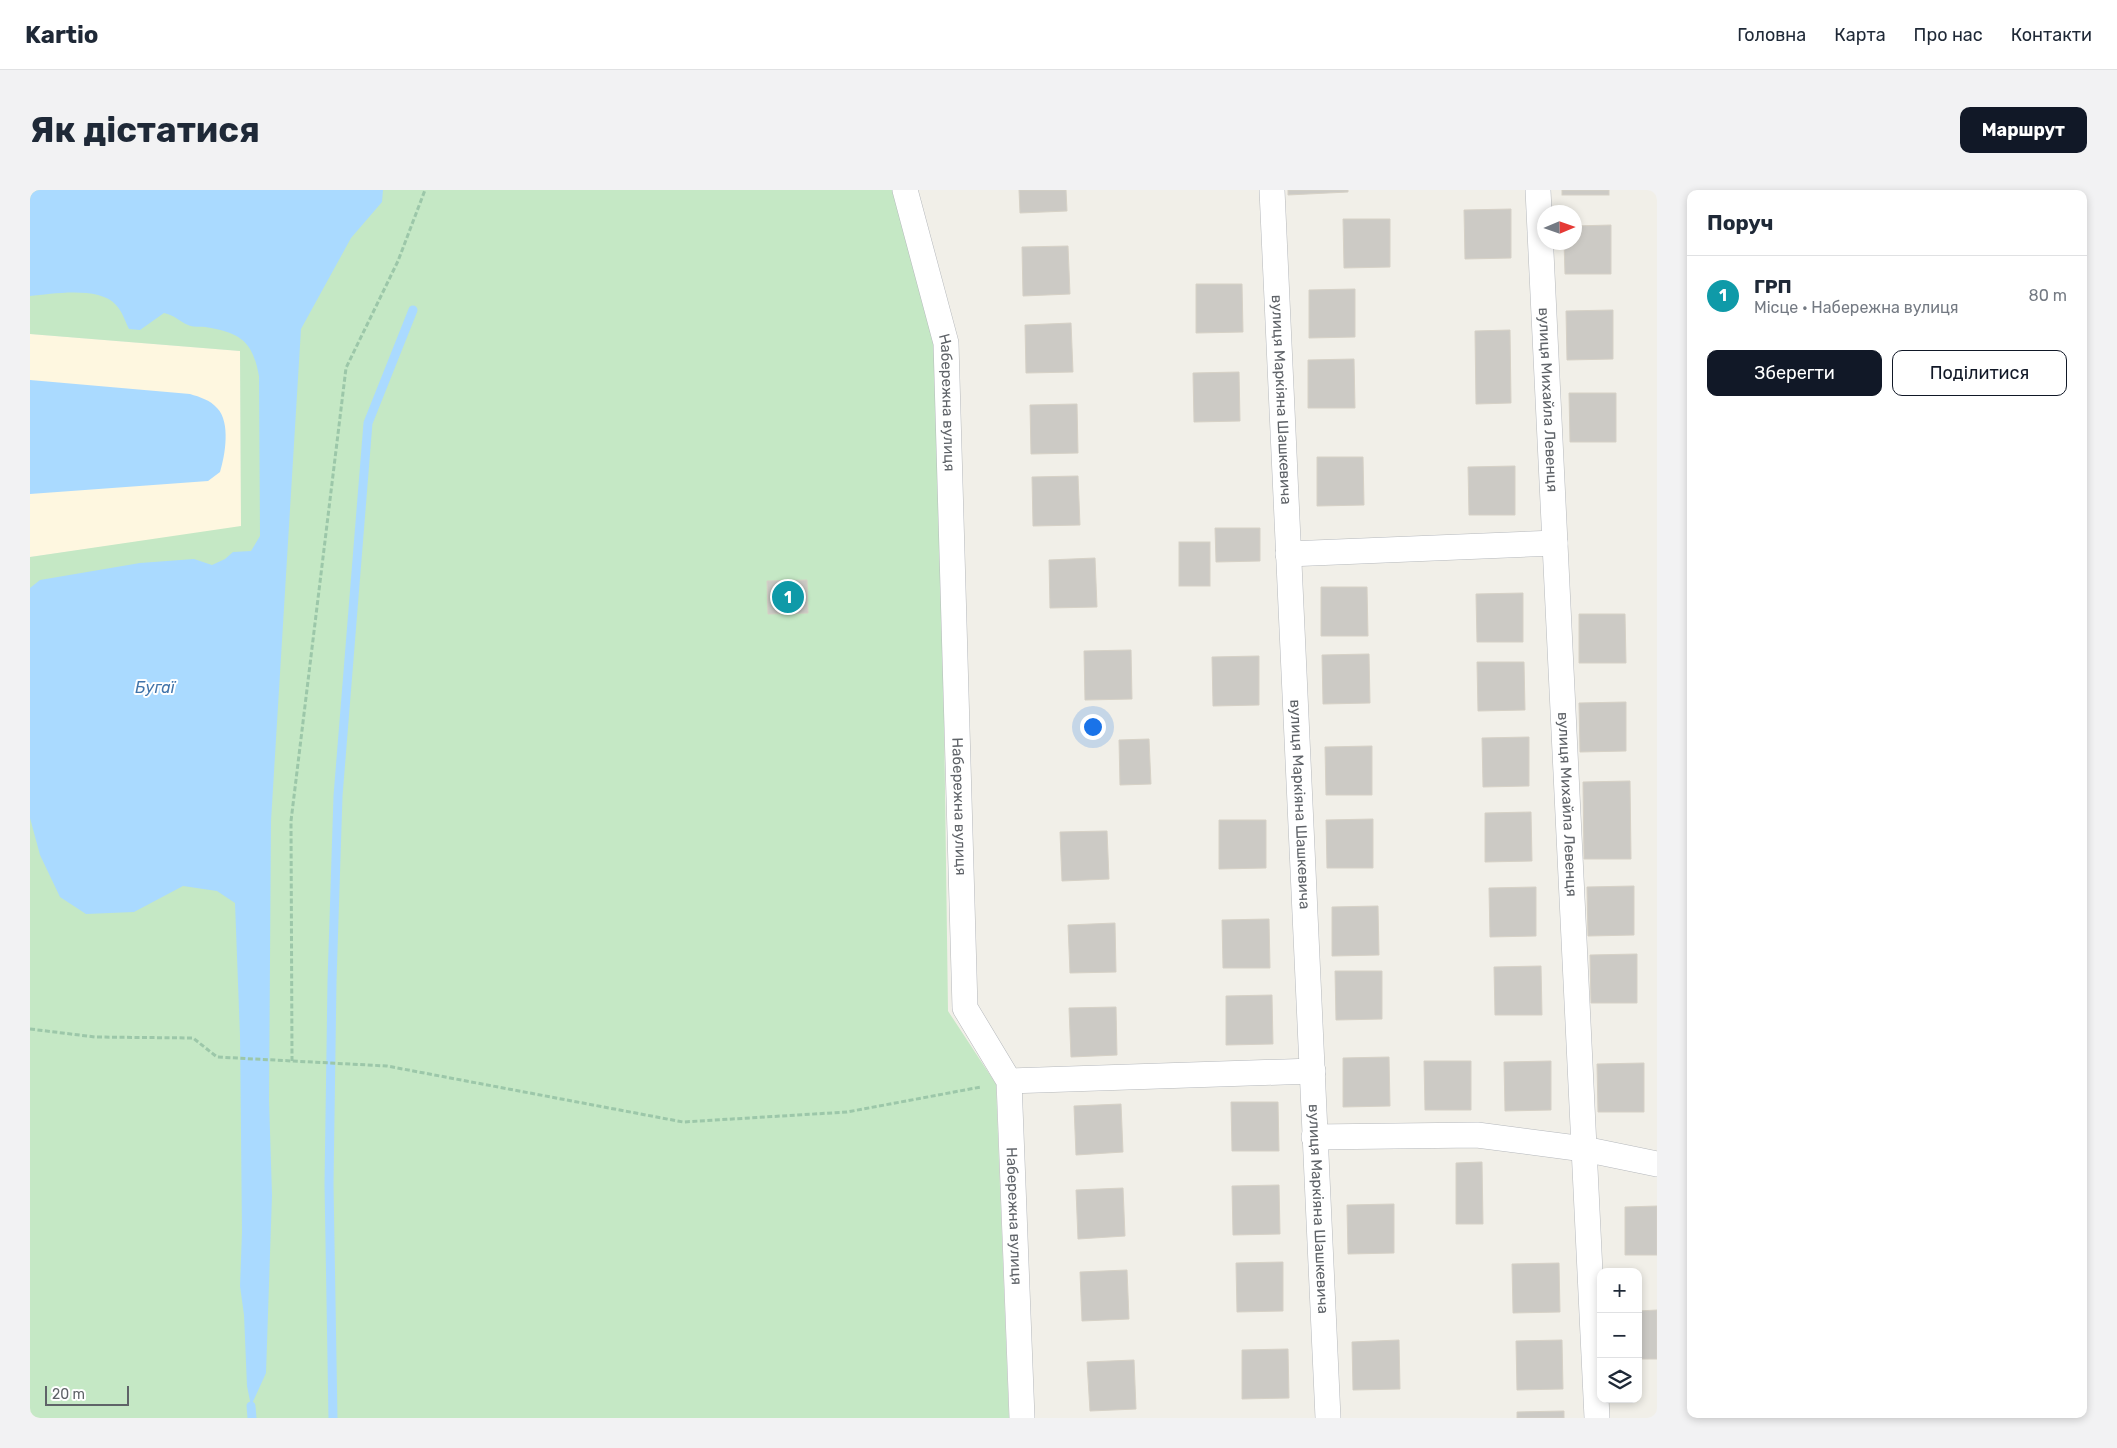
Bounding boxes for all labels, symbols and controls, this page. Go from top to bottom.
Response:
text: Kartio [25,21,99,49]
text: Головна [1737,24,1806,46]
text: Карта [1834,24,1886,46]
text: Про нас [1914,24,1983,46]
text: Контакти [2011,24,2092,46]
button: Маршрут [1960,107,2087,153]
text: Як дістатися [30,109,260,151]
north arrow [1537,205,1582,250]
text: Поруч [1707,210,1773,235]
text: ГРП [1754,275,1792,298]
text: 1 [1719,286,1727,305]
text: 80 m [2029,286,2067,305]
street label: вулиця Маркіяна Шашкевича [1268,294,1295,505]
text: Місце · Набережна вулиця [1754,298,1959,317]
street label: вулиця Михайла Левенця [1535,307,1562,493]
street label: Набережна вулиця [935,332,959,472]
button: Зберегти [1707,350,1882,396]
button: Поділитися [1892,350,2067,396]
pin: 1 [772,578,804,616]
water label: Бугаї [135,678,177,697]
street label: вулиця Маркіяна Шашкевича [1286,699,1314,910]
street label: вулиця Михайла Левенця [1554,712,1581,897]
your location [1080,714,1106,740]
street label: Набережна вулиця [948,737,970,876]
street label: вулиця Маркіяна Шашкевича [1305,1104,1332,1314]
street label: Набережна вулиця [1003,1147,1026,1285]
map controls [1597,1268,1642,1403]
button: + [1597,1268,1642,1313]
button: − [1597,1313,1642,1358]
button: layers [1597,1358,1642,1403]
scale bar [45,1383,129,1406]
text: 20 m [52,1386,85,1403]

